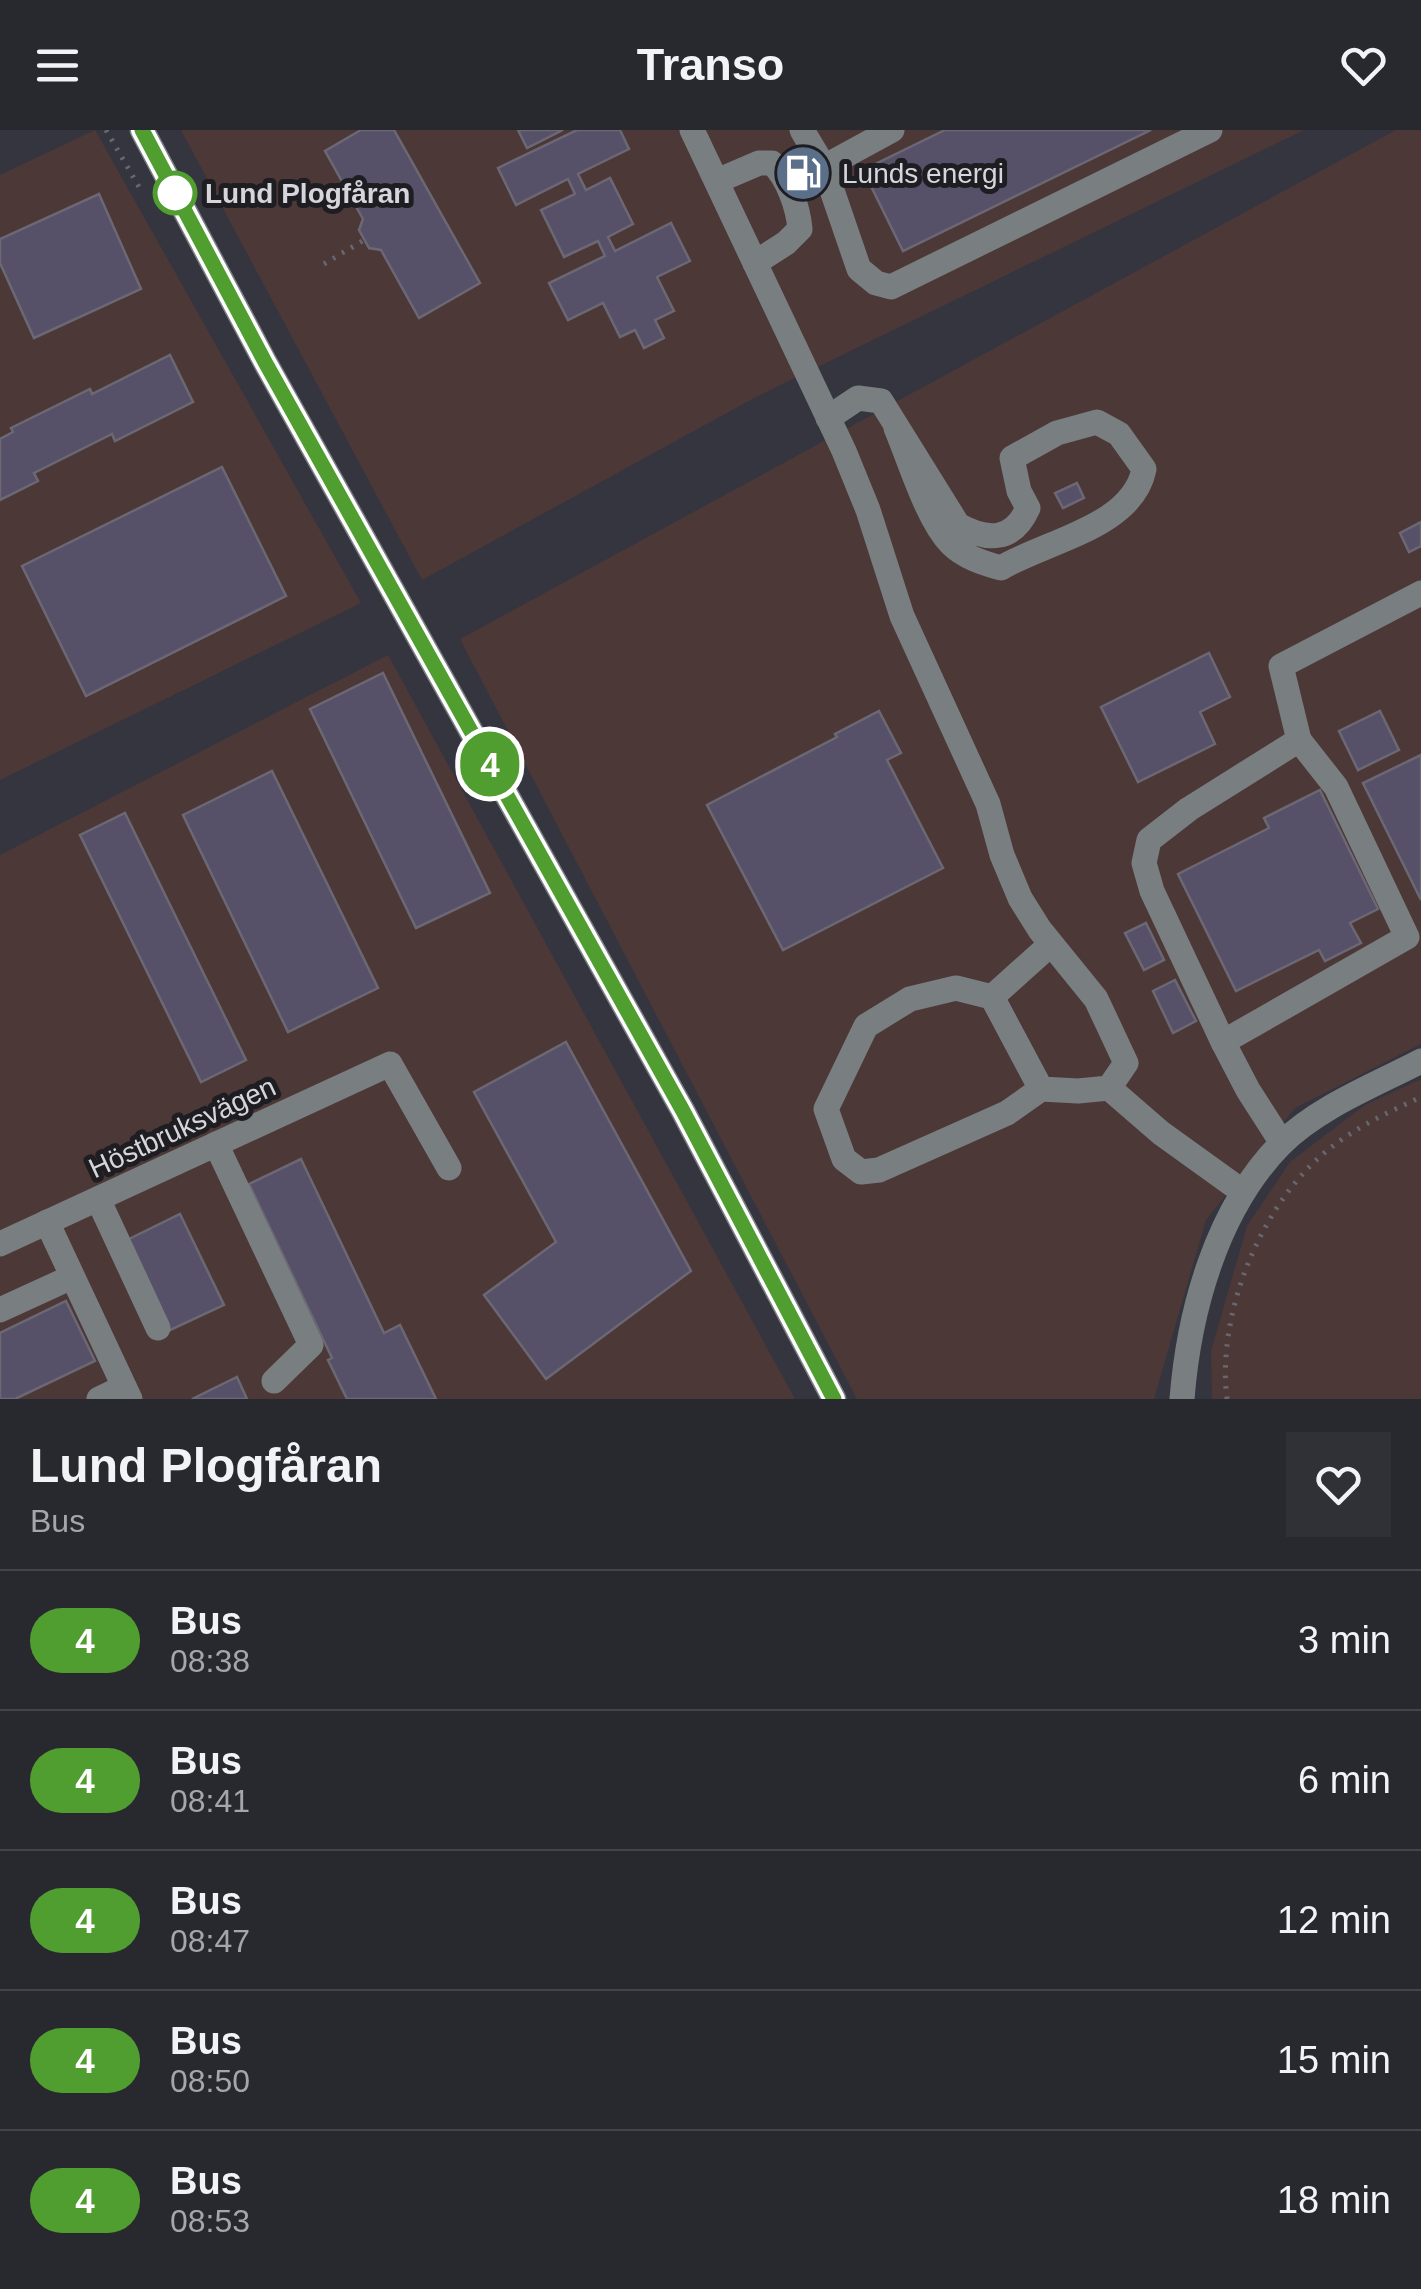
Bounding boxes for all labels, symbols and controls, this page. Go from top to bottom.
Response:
icon: menu [30,38,85,93]
icon: heart [1336,38,1391,93]
text: Transo [637,39,784,90]
fuel station icon: Lunds energi [773,143,833,203]
place label: Lunds energi [842,158,1004,189]
marker: Lund Plogfåran [154,172,196,214]
place label: Lund Plogfåran [205,178,410,209]
line badge: 4 [458,732,522,796]
text: 4 [480,745,500,784]
street label: Höstbruksvägen [84,1071,280,1184]
button: heart [1286,1432,1391,1537]
text: Lund Plogfåran [30,1439,382,1492]
text: Bus [30,1503,85,1539]
text: Bus [170,1600,242,1642]
text: 3 min [1298,1619,1391,1661]
text: 4 [75,1621,95,1660]
text: 08:38 [170,1643,250,1679]
text: Bus [170,1740,242,1782]
text: 6 min [1298,1759,1391,1801]
text: 4 [75,1761,95,1800]
text: 08:41 [170,1783,250,1819]
text: Bus [170,1880,242,1922]
text: 12 min [1277,1899,1391,1941]
text: 4 [75,1901,95,1940]
text: 08:47 [170,1923,250,1959]
text: Bus [170,2020,242,2062]
text: 15 min [1277,2039,1391,2081]
text: 4 [75,2041,95,2080]
text: 08:50 [170,2063,250,2099]
text: Bus [170,2160,242,2202]
text: 18 min [1277,2179,1391,2221]
text: 4 [75,2181,95,2220]
text: 08:53 [170,2203,250,2239]

